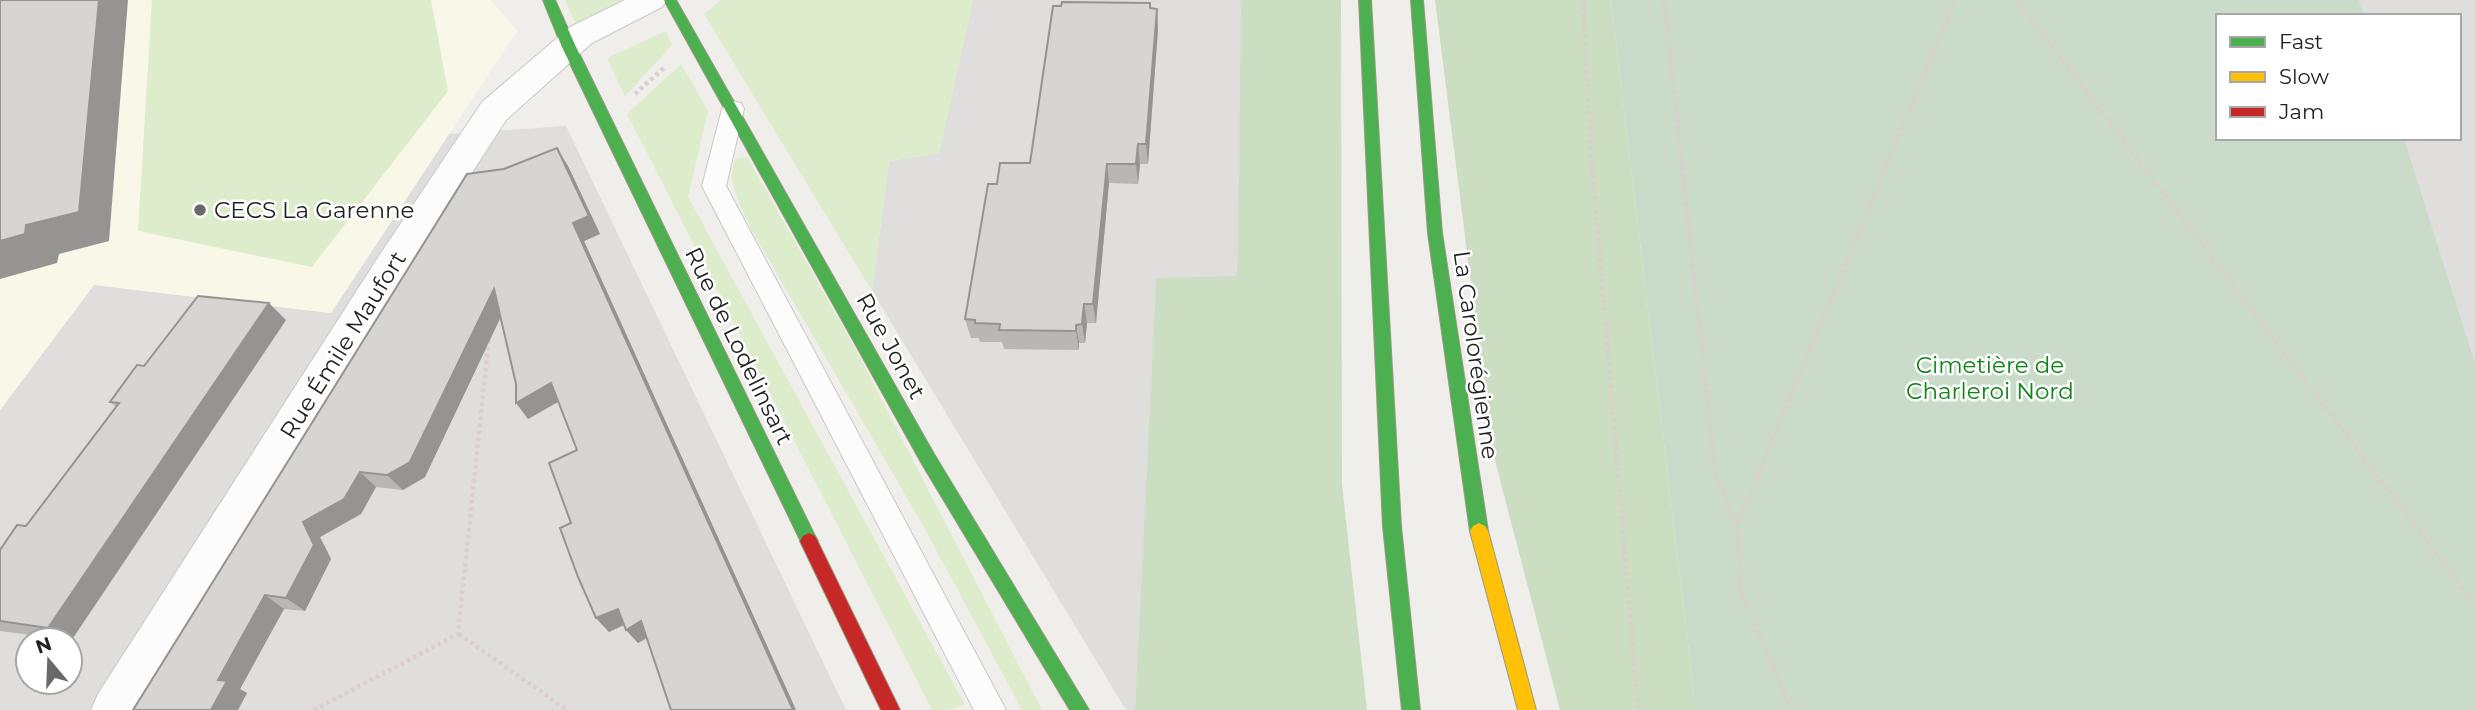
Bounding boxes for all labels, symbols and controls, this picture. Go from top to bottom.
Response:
legend [2216,14,2461,140]
text: Fast [2279,29,2323,54]
text: Slow [2279,64,2329,89]
text: Jam [2278,99,2324,124]
place label: CECS La Garenne [214,196,414,224]
marker: CECS La Garenne [192,202,208,218]
street label: Rue de Lodelinsart [679,243,799,449]
street label: Rue Émile Maufort [274,246,412,444]
street label: La Carolorégienne [1447,249,1505,461]
street label: Rue Jonet [850,288,932,404]
park label: Cimetière de Charleroi Nord [1906,351,2074,405]
north arrow [14,626,84,696]
text: N [33,632,55,659]

